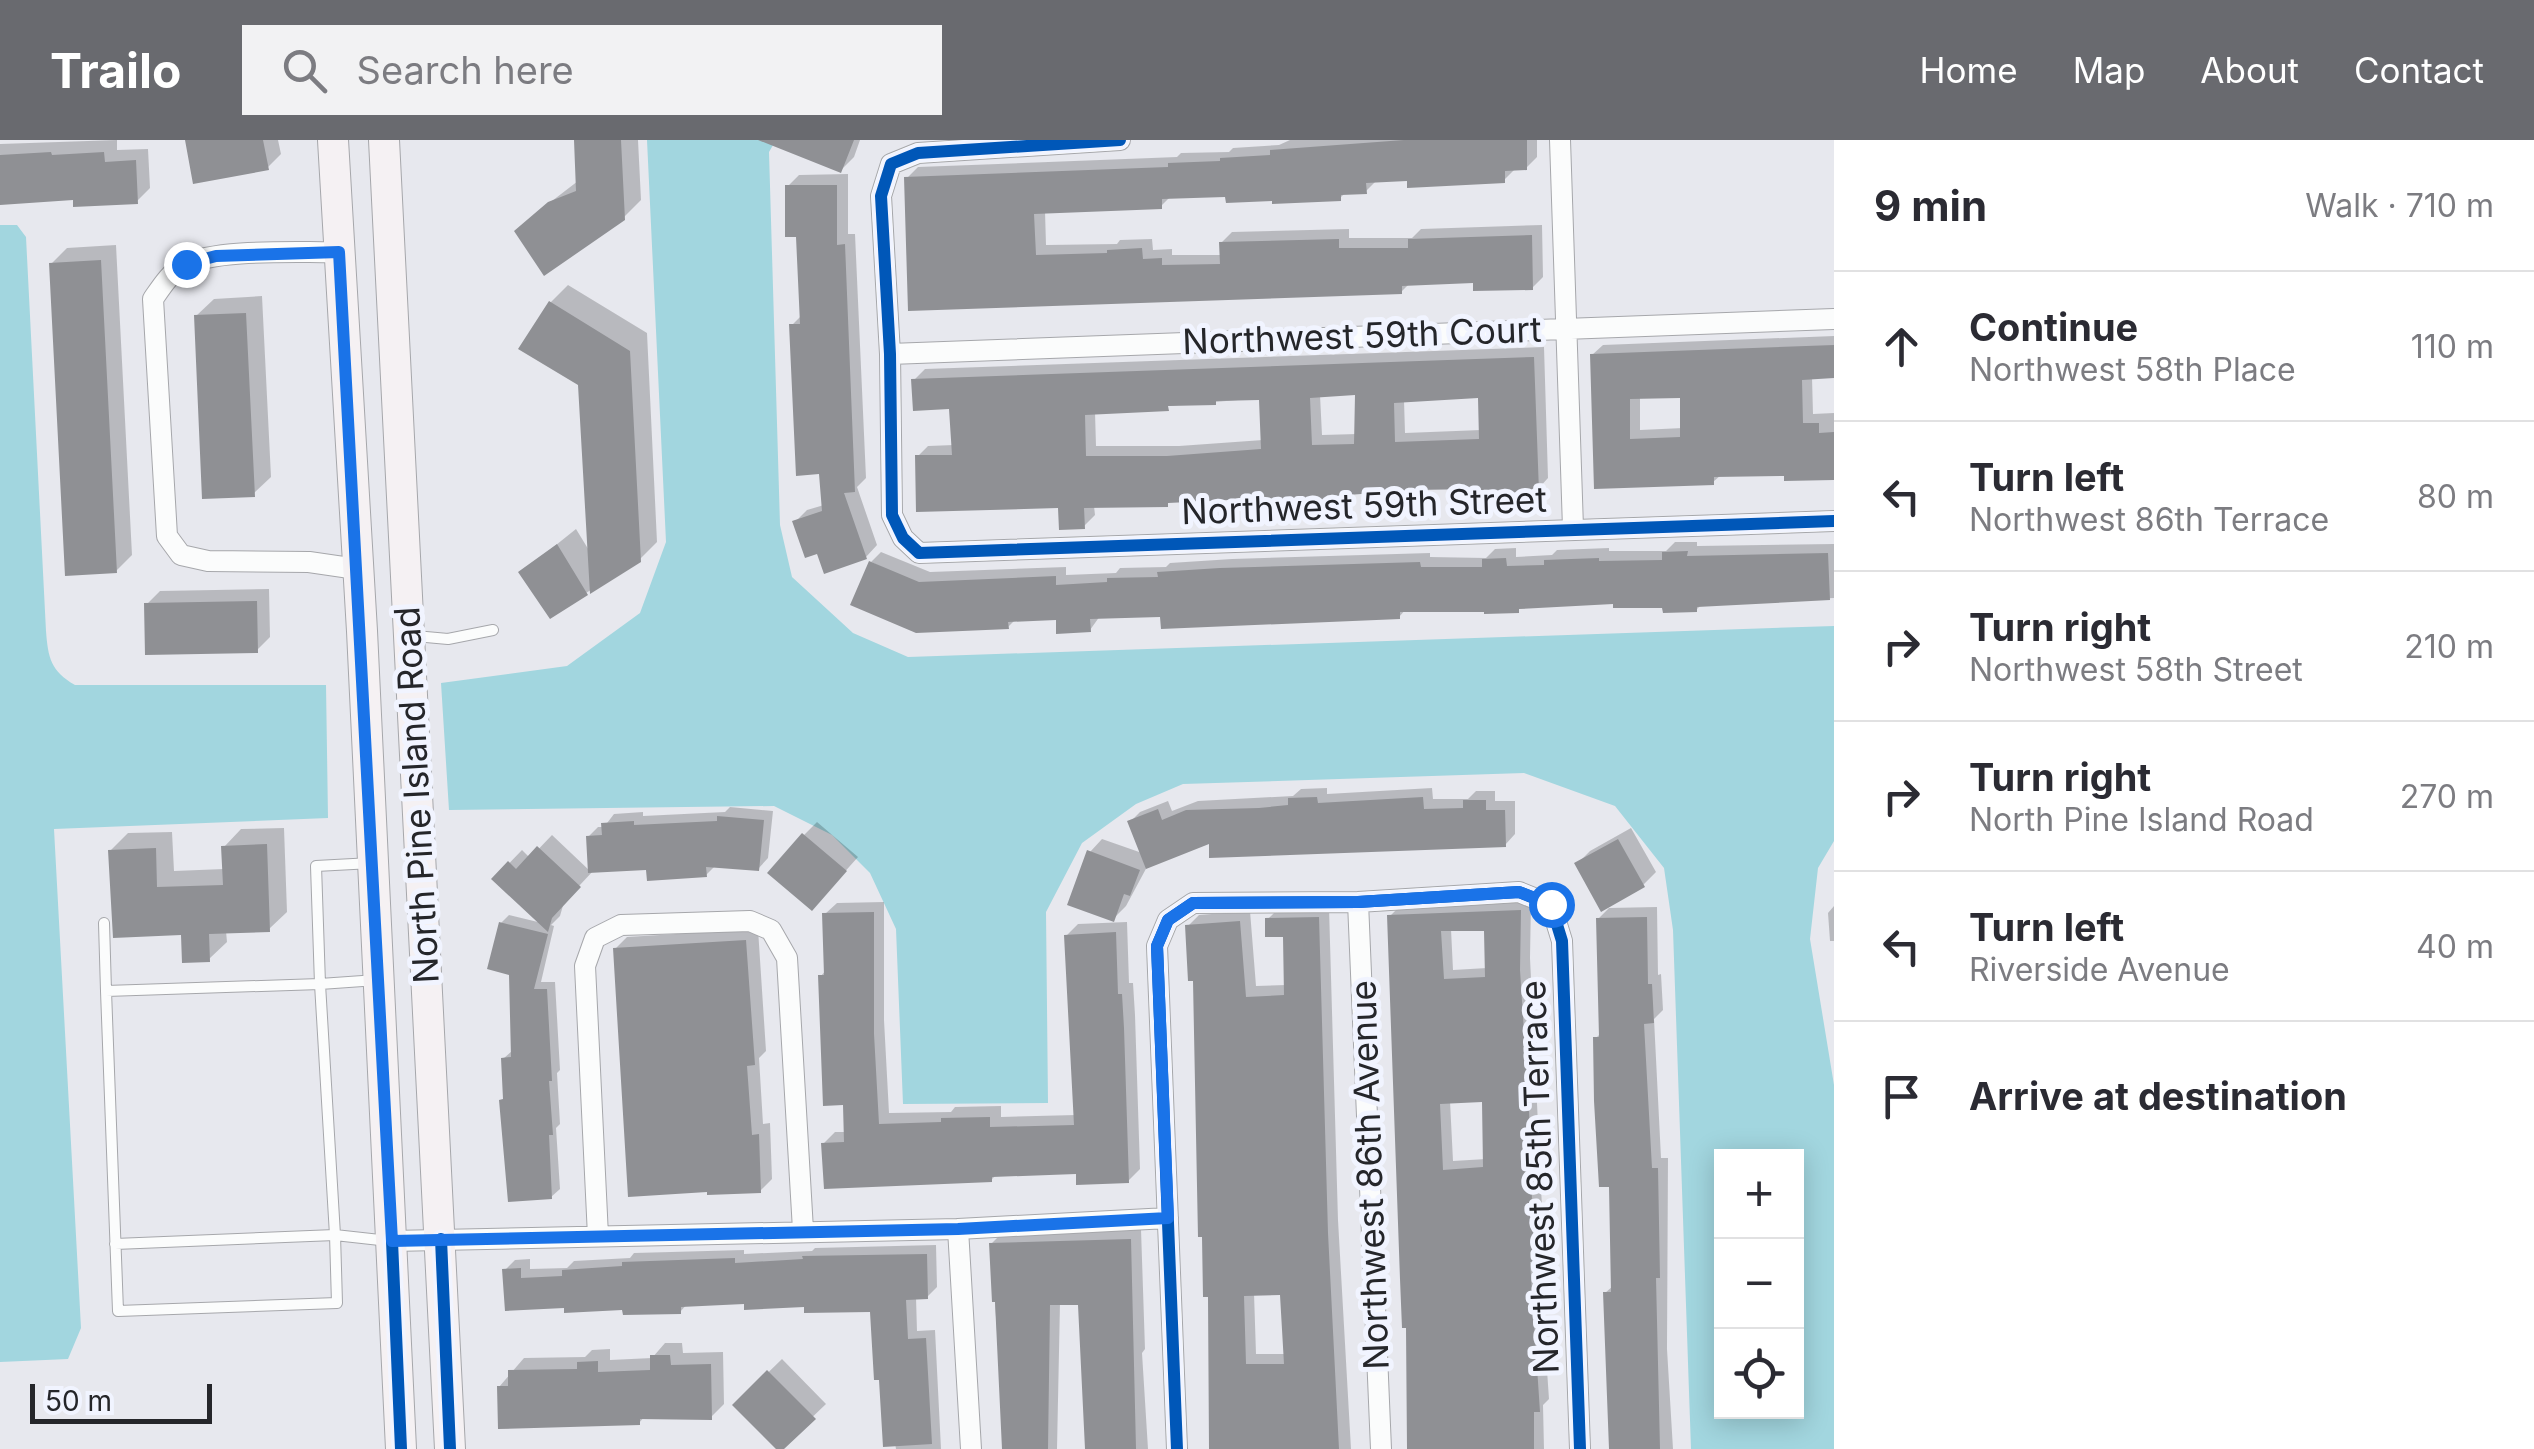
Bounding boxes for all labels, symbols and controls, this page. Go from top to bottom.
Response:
search box [242,25,942,115]
text: Trailo [50,41,182,100]
icon: search [277,43,332,98]
text: Search here [357,47,574,93]
text: Home [1920,49,2018,91]
text: Map [2073,49,2145,91]
text: About [2200,49,2299,91]
text: Contact [2354,49,2484,91]
text: 9 min [1874,180,1987,231]
text: Walk · 710 m [2305,186,2494,225]
route end [164,242,210,288]
text: Continue [1969,304,2138,350]
street label: Northwest 59th Court [1182,308,1542,362]
icon: ahead [1874,319,1929,374]
text: 110 m [2411,327,2494,366]
text: Northwest 58th Place [1969,350,2296,389]
text: Turn left [1969,454,2124,500]
icon: left [1874,469,1929,524]
text: 80 m [2417,477,2494,516]
street label: Northwest 59th Street [1181,478,1547,532]
text: Northwest 86th Terrace [1969,500,2329,539]
text: Turn right [1969,604,2151,650]
street label: North Pine Island Road [385,606,447,985]
icon: right [1874,619,1929,674]
text: 210 m [2404,627,2494,666]
text: Northwest 58th Street [1969,650,2303,689]
text: Turn right [1969,754,2151,800]
icon: right [1874,769,1929,824]
text: 270 m [2400,777,2494,816]
text: North Pine Island Road [1969,800,2314,839]
route start [1529,882,1575,928]
text: Turn left [1969,904,2124,950]
icon: left [1874,919,1929,974]
text: 40 m [2416,927,2494,966]
text: Riverside Avenue [1969,950,2230,989]
street label: Northwest 86th Avenue [1341,980,1397,1371]
street label: Northwest 85th Terrace [1511,980,1567,1374]
icon: arrive [1874,1069,1929,1124]
text: Arrive at destination [1969,1073,2347,1119]
map controls [1714,1149,1804,1419]
button: + [1714,1149,1804,1239]
button: − [1714,1239,1804,1329]
button: locate [1714,1329,1804,1419]
scale bar [30,1379,212,1424]
text: 50 m [45,1384,112,1418]

